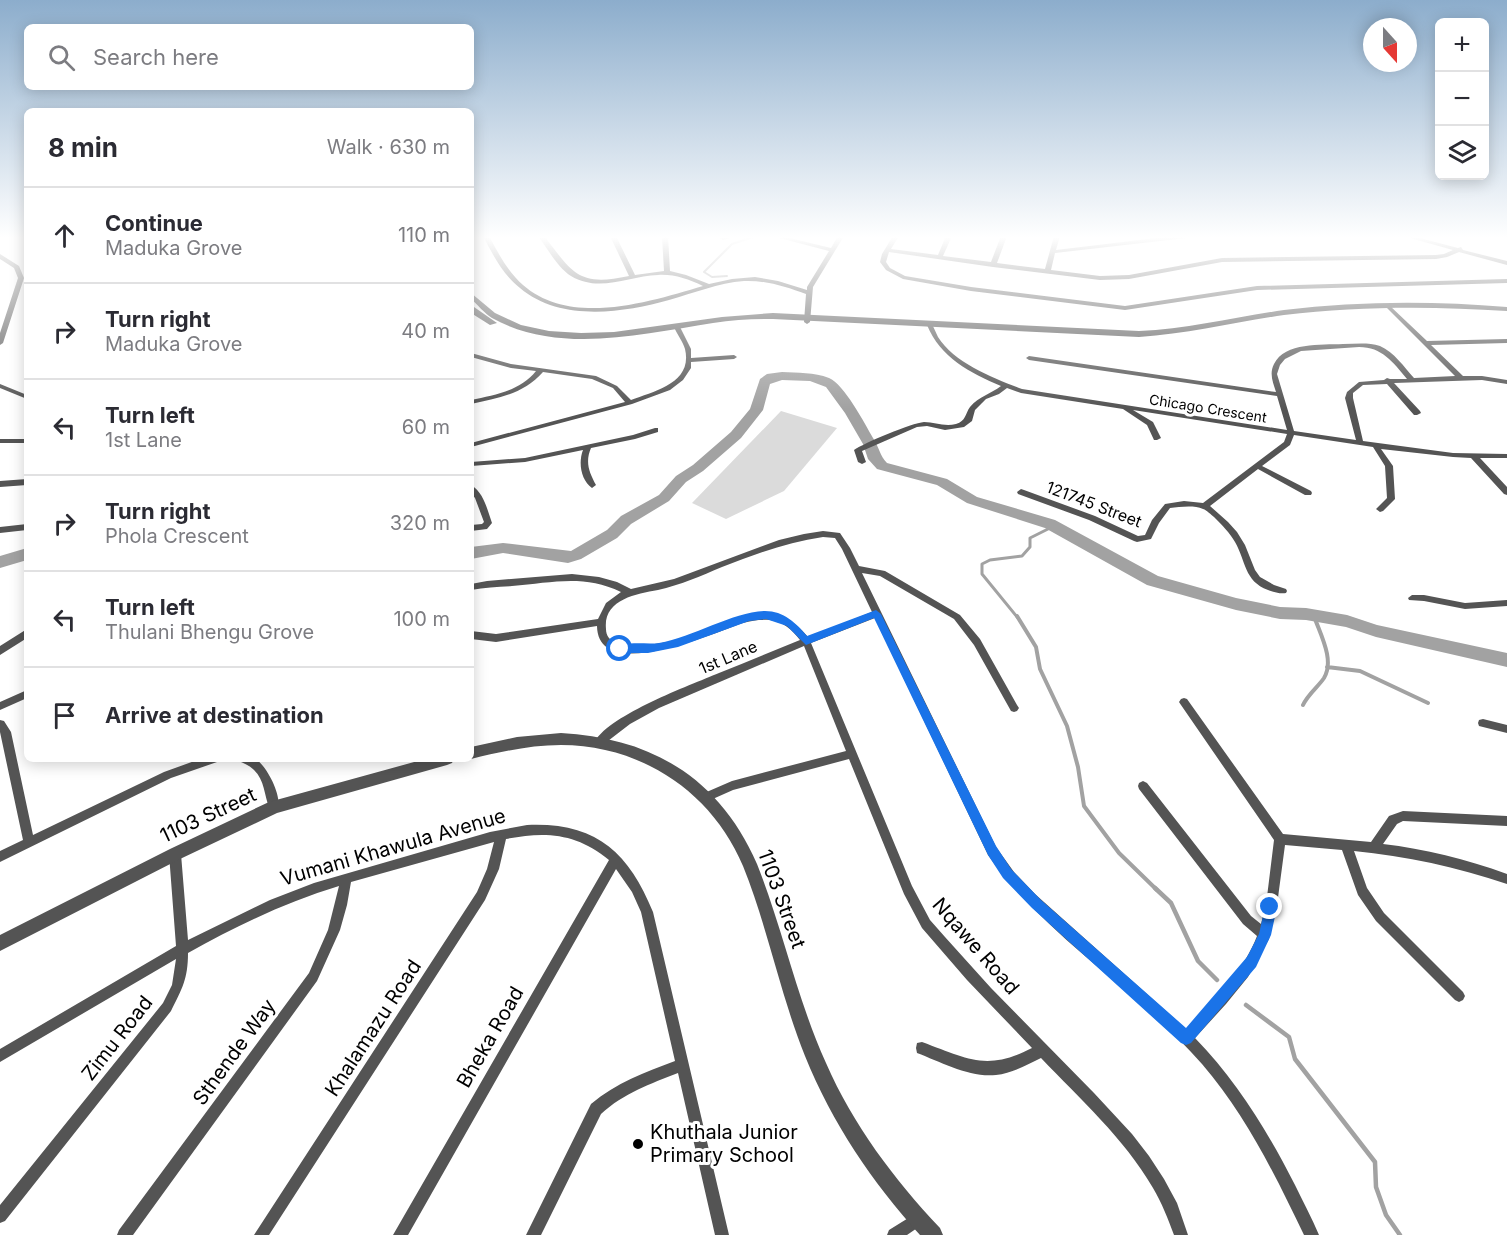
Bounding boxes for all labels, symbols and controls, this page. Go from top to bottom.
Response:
north arrow [1363,18,1417,72]
map controls [1435,18,1489,180]
button: + [1435,18,1489,72]
search box [24,24,474,90]
icon: search [45,41,78,74]
text: Search here [93,44,219,70]
button: − [1435,72,1489,126]
button: layers [1435,126,1489,180]
text: 8 min [48,132,118,163]
text: Walk · 630 m [327,135,450,159]
text: Continue [105,210,203,236]
icon: ahead [48,219,81,252]
text: 110 m [398,223,450,247]
text: Maduka Grove [105,236,242,260]
text: Turn right [105,306,211,332]
icon: right [48,315,81,348]
text: 40 m [401,319,450,343]
text: Maduka Grove [105,332,242,356]
street label: Chicago Crescent [1148,390,1268,426]
text: Turn left [105,402,195,428]
icon: left [48,411,81,444]
text: 60 m [402,415,450,439]
text: 1st Lane [105,428,182,452]
street label: 121745 Street [1043,477,1145,531]
text: Turn right [105,498,211,524]
icon: right [48,507,81,540]
text: 320 m [390,511,450,535]
text: Phola Crescent [105,524,249,548]
text: Turn left [105,594,195,620]
icon: left [48,603,81,636]
text: 100 m [393,607,450,631]
text: Thulani Bhengu Grove [105,620,314,644]
route start [606,635,632,661]
street label: 1st Lane [696,636,760,678]
icon: arrive [48,699,81,732]
text: Arrive at destination [105,702,324,728]
street label: 1103 Street [156,782,260,848]
street label: Vumani Khawula Avenue [278,803,508,891]
street label: 1103 Street [753,846,811,952]
street label: Nqawe Road [928,893,1024,999]
route end [1256,893,1282,919]
street label: Khalamazu Road [320,955,426,1101]
street label: Bheka Road [451,982,529,1092]
street label: Zimu Road [77,991,157,1085]
street label: Sthende Way [188,994,280,1110]
place label: Khuthala Junior Primary School [650,1120,798,1167]
marker: Khuthala Junior Primary School [631,1137,645,1151]

